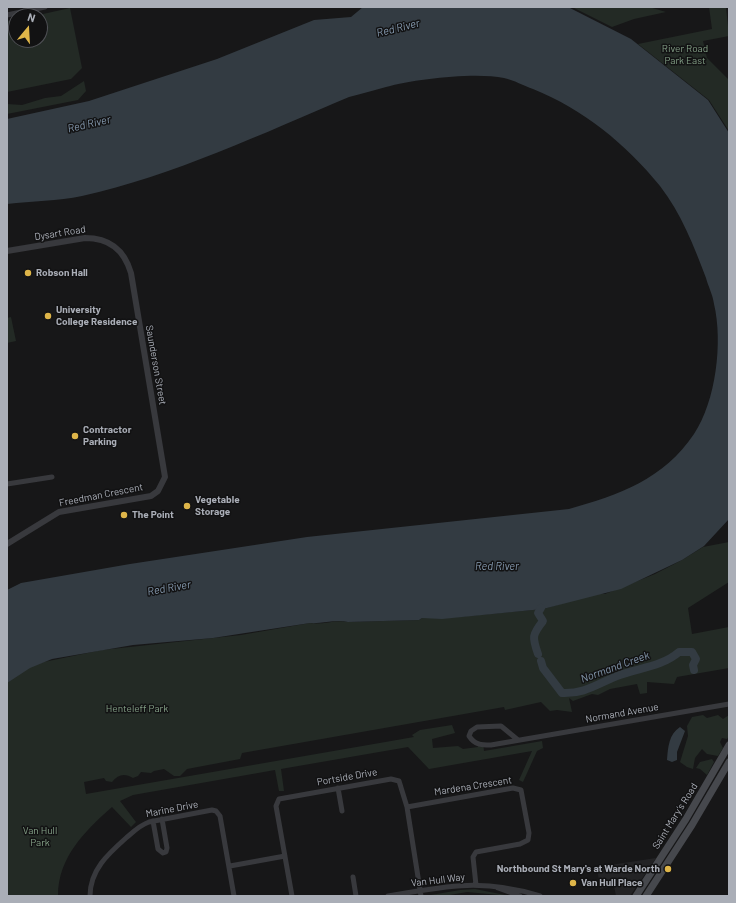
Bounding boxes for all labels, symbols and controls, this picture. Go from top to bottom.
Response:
north arrow [8,8,48,48]
text: N [26,10,37,24]
water label: Red River [375,16,421,40]
park label: River Road Park East [662,43,708,66]
water label: Red River [66,113,112,135]
street label: Dysart Road [33,223,87,243]
place label: Robson Hall [36,267,88,279]
marker: Robson Hall [23,268,33,278]
place label: University College Residence [56,304,137,328]
marker: University College Residence [43,311,53,321]
street label: Saunderson Street [143,324,169,406]
place label: Contractor Parking [83,424,131,448]
marker: Contractor Parking [70,431,80,441]
street label: Freedman Crescent [58,481,144,509]
place label: Vegetable Storage [195,494,240,518]
marker: Vegetable Storage [182,501,192,511]
place label: The Point [132,509,174,521]
marker: The Point [119,510,129,520]
water label: Red River [475,559,519,573]
water label: Red River [146,578,192,598]
water label: Normand Creek [579,648,651,686]
street label: Normand Avenue [585,701,659,725]
park label: Henteleff Park [106,703,168,715]
street label: Portside Drive [316,766,378,788]
street label: Mardena Crescent [433,774,513,798]
street label: Saint Mary’s Road [650,781,700,851]
street label: Marine Drive [145,798,199,820]
park label: Van Hull Park [23,825,57,848]
place label: Northbound St Mary's at Warde North [497,863,660,875]
marker: Northbound St Mary's at Warde North [663,864,673,874]
street label: Van Hull Way [410,871,466,889]
place label: Van Hull Place [581,877,642,889]
marker: Van Hull Place [568,878,578,888]

